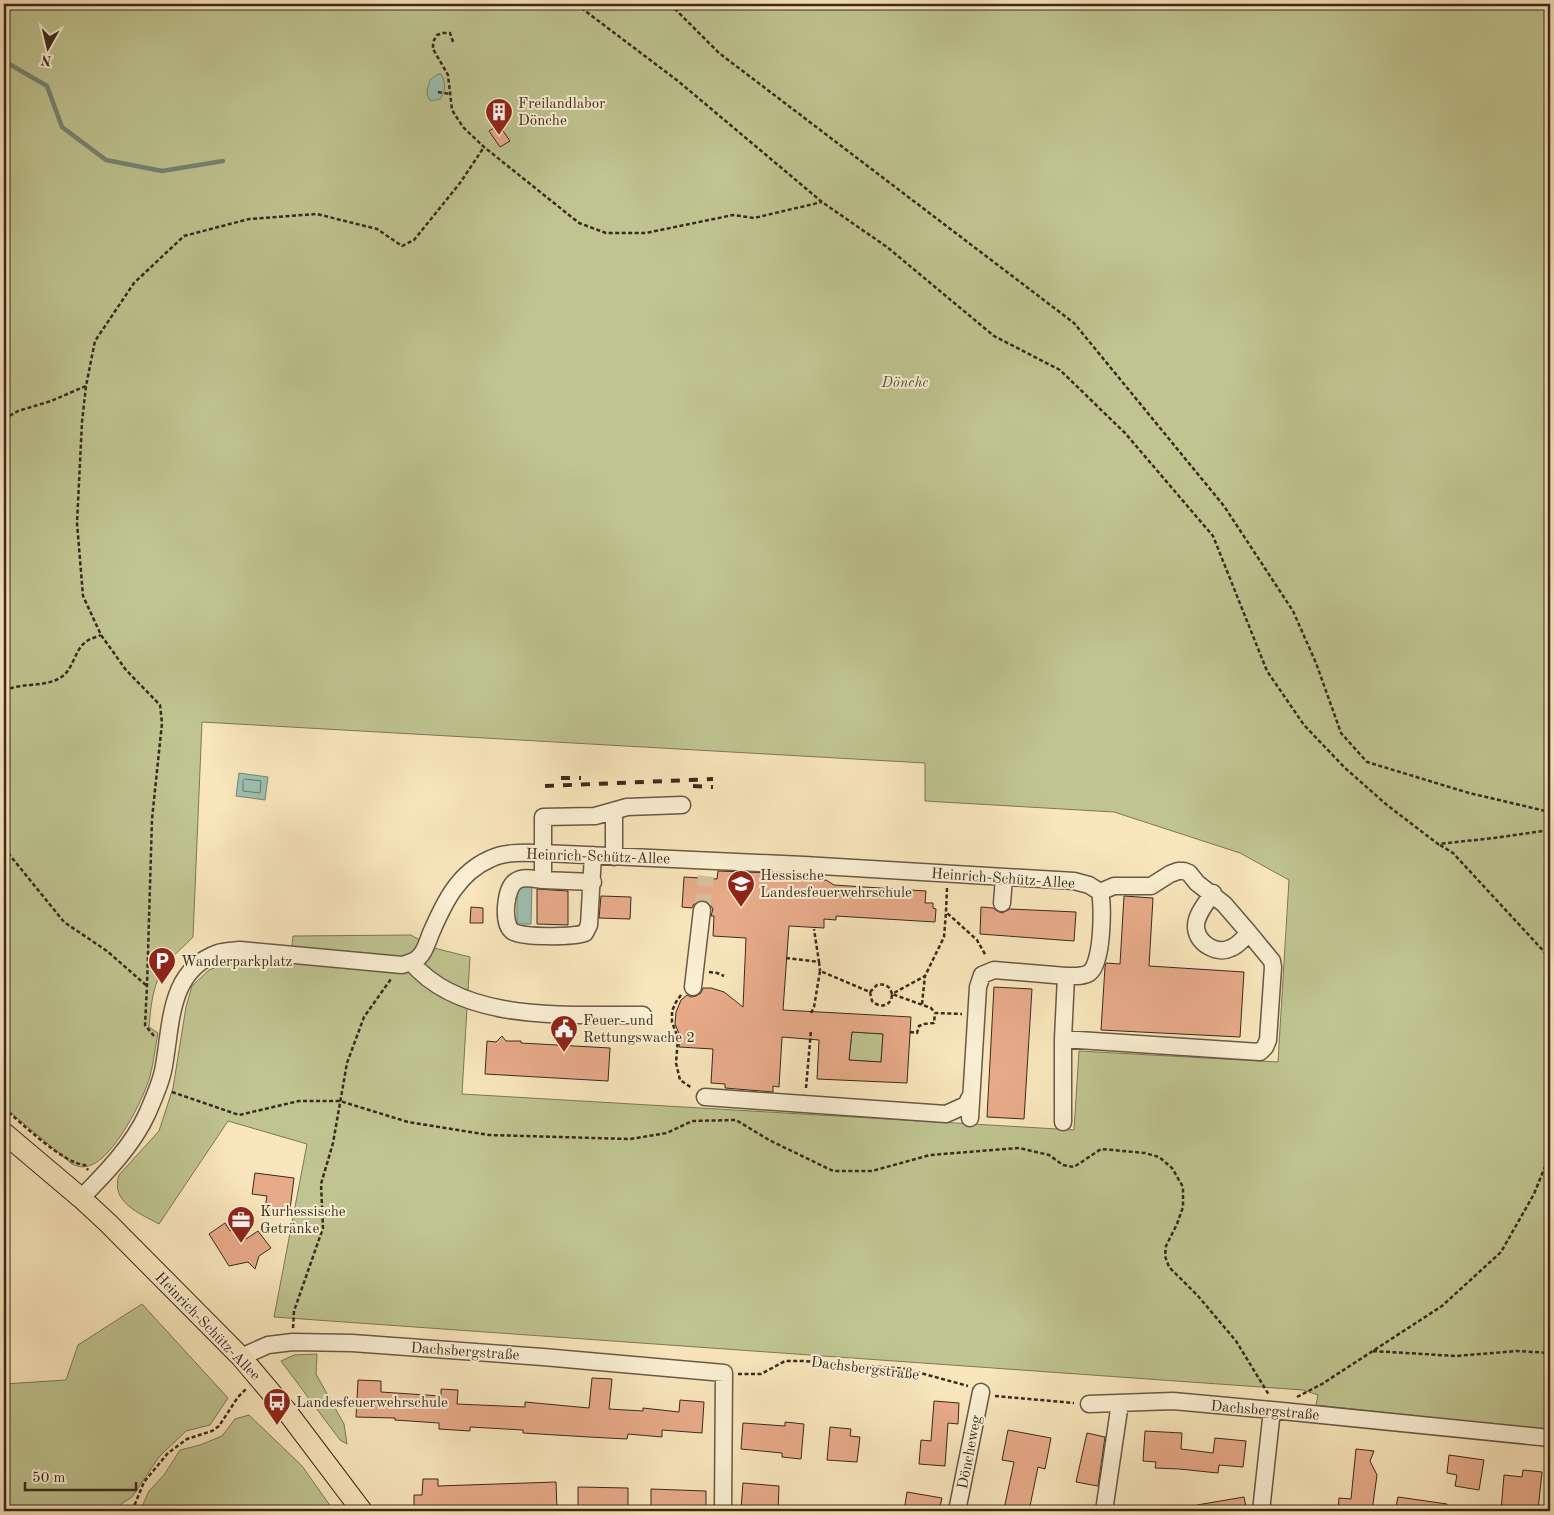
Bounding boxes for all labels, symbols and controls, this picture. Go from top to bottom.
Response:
north arrow [22,22,72,72]
text: N [40,52,53,68]
building icon: Freilandlabor Dönche [484,97,514,136]
place label: Freilandlabor Dönche [518,97,605,129]
park label: Dönche [881,376,928,391]
street label: Heinrich-Schütz-Allee [526,847,670,868]
street label: Heinrich-Schütz-Allee [931,867,1075,892]
school or university icon: Hessische Landesfeuerwehrschule [726,869,756,908]
place label: Hessische Landesfeuerwehrschule [760,869,912,901]
parking icon: Wanderparkplatz [147,946,177,985]
place label: Wanderparkplatz [181,955,292,970]
public building icon: Feuer- und Rettungswache 2 [549,1014,579,1053]
place label: Feuer- und Rettungswache 2 [583,1014,695,1046]
office icon: Kurhessische Getränke [226,1205,256,1244]
place label: Kurhessische Getränke [260,1205,346,1237]
street label: Heinrich-Schütz-Allee [151,1270,262,1384]
street label: Dachsbergstraße [410,1341,520,1364]
street label: Dachsbergstraße [810,1355,920,1384]
bus stop icon: Landesfeuerwehrschule [262,1387,292,1426]
place label: Landesfeuerwehrschule [296,1396,448,1411]
street label: Dachsbergstraße [1210,1399,1320,1424]
street label: Döncheweg [956,1414,985,1490]
scale bar [25,1460,136,1492]
text: 50 m [32,1471,66,1486]

